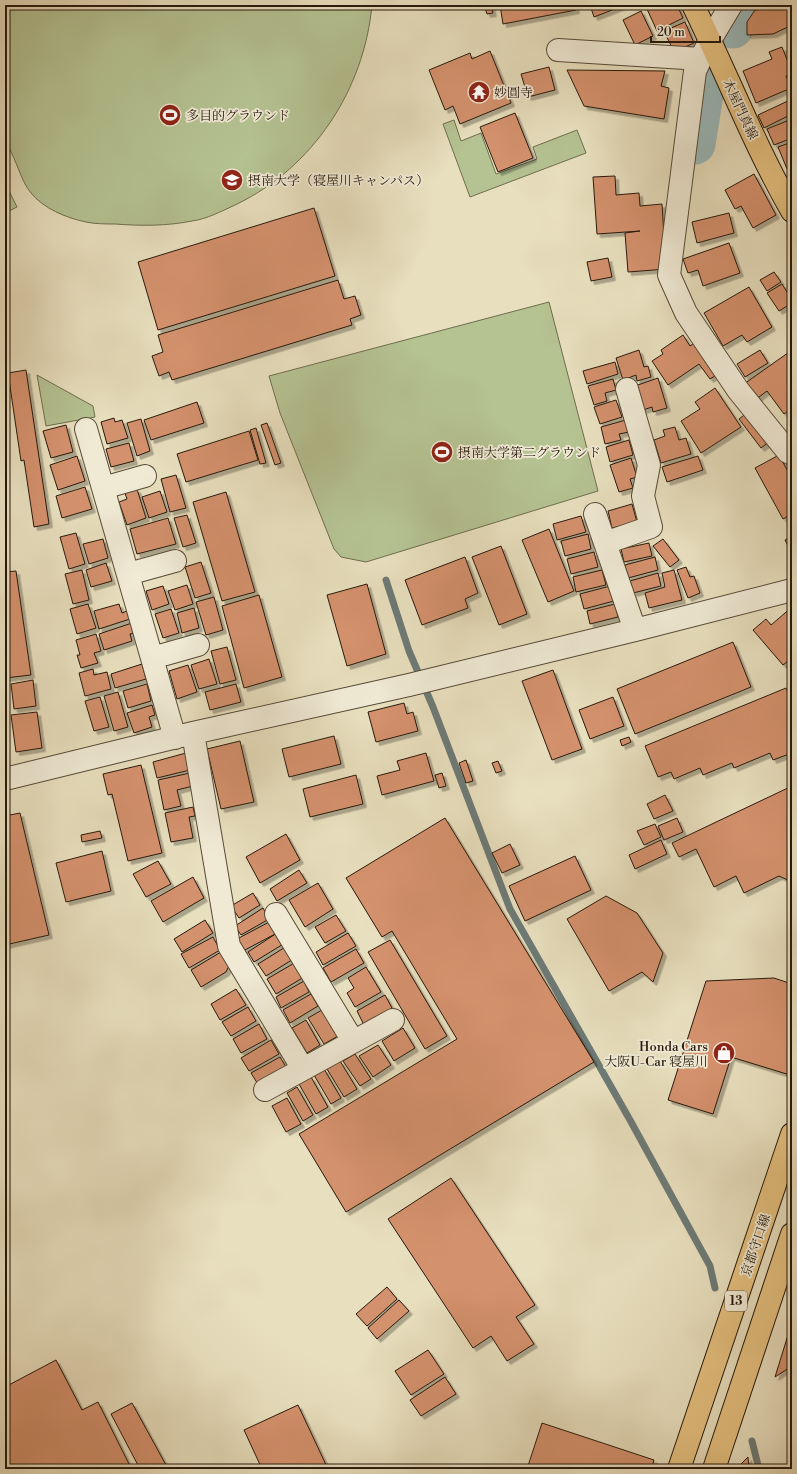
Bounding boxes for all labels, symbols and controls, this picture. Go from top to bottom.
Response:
scale bar [651,18,720,44]
text: 20 m [657,25,685,40]
street label: 木屋門真線 [719,77,761,142]
temple icon: 妙圓寺 [466,79,492,105]
place label: 妙圓寺 [494,85,533,101]
sports icon: 多目的グラウンド [157,102,183,128]
place label: 多目的グラウンド [186,108,290,124]
school or university icon: 摂南大学（寝屋川キャンパス） [219,167,245,193]
place label: 摂南大学（寝屋川キャンパス） [248,173,429,189]
sports icon: 摂南大学第二グラウンド [429,439,455,465]
place label: 摂南大学第二グラウンド [458,445,601,461]
place label: Honda Cars 大阪U-Car 寝屋川 [604,1039,708,1070]
shop icon: Honda Cars 大阪U-Car 寝屋川 [711,1040,737,1066]
street label: 京都守口線 [738,1212,774,1279]
road number: 13 [725,1291,747,1311]

